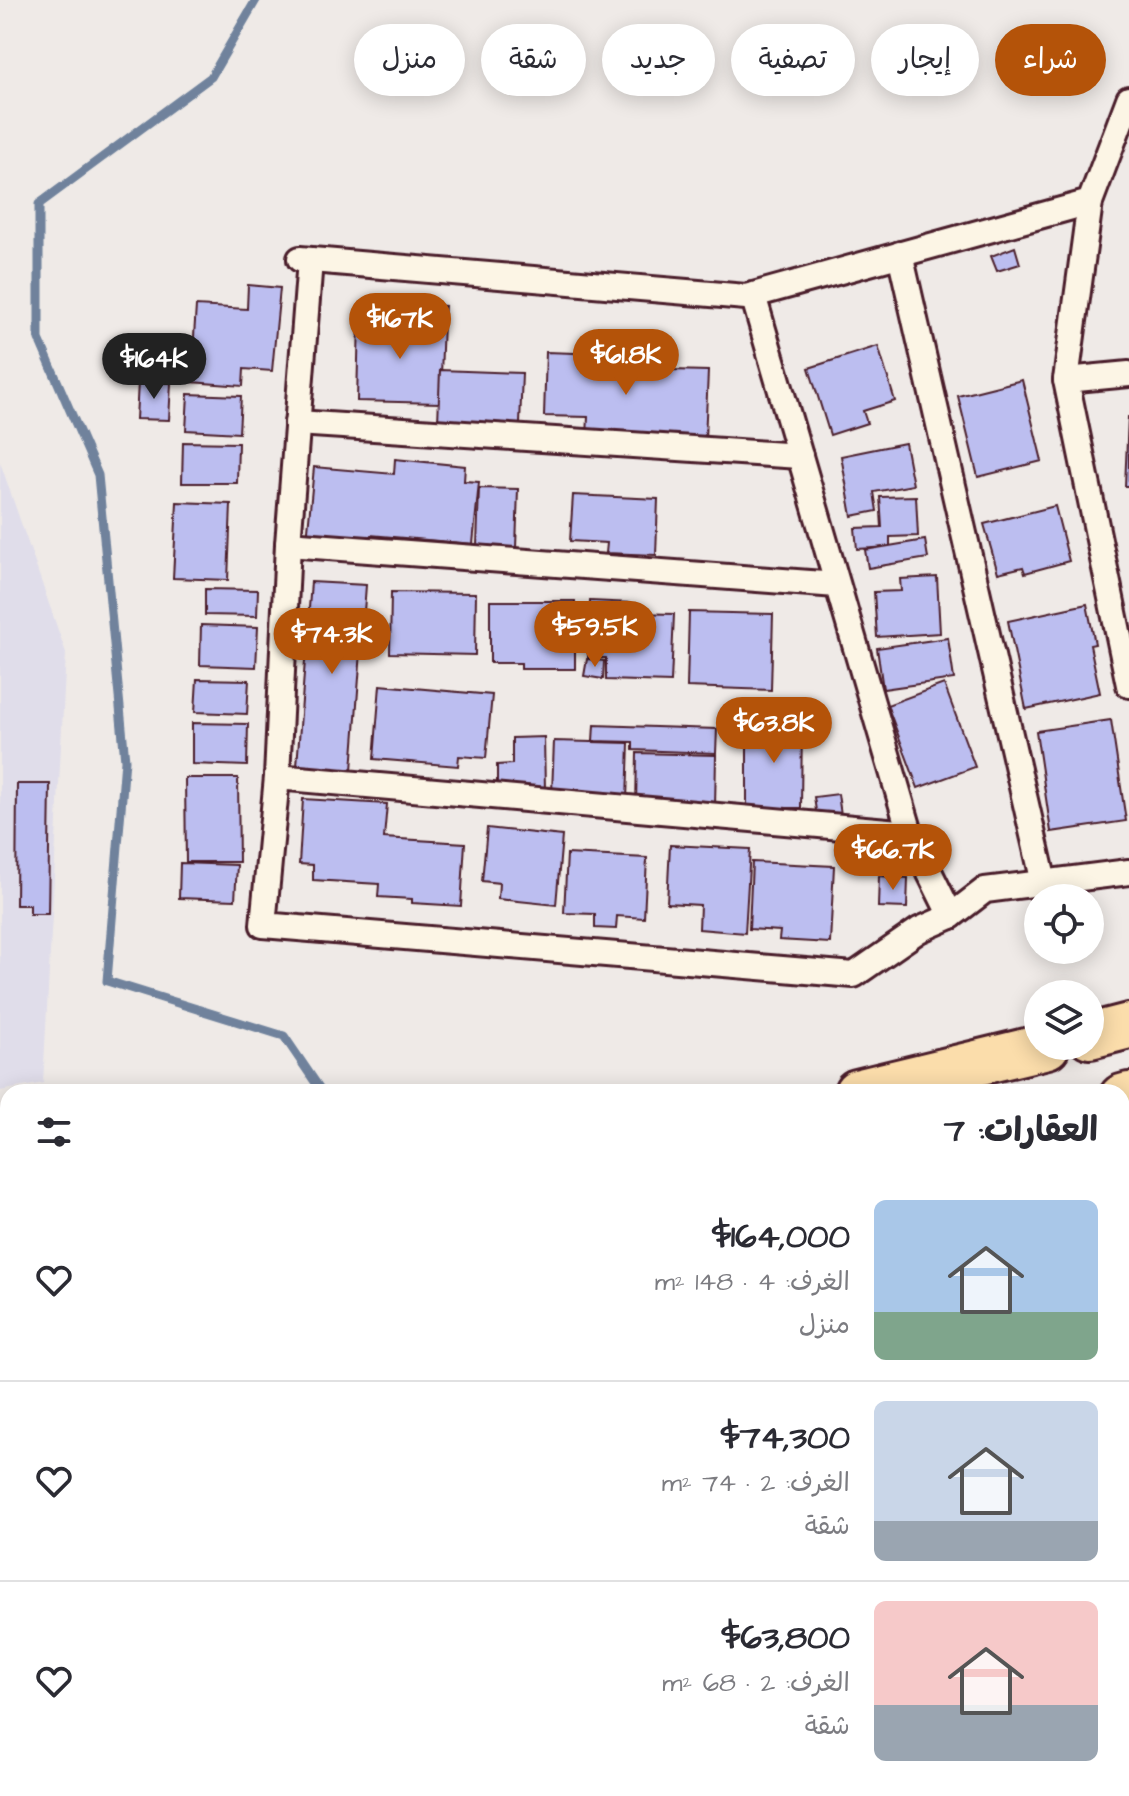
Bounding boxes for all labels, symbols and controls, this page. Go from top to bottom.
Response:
chip: منزل [354,24,465,96]
chip: شقة [481,24,586,96]
chip: جديد [602,24,715,96]
chip: تصفية [731,24,855,96]
chip: إيجار [871,24,979,96]
chip: شراء [995,24,1106,96]
pin: $167K [344,293,456,361]
text: $167K [367,301,433,337]
pin: $61.8K [561,329,691,397]
pin: $164K [98,333,210,401]
text: $61.8K [591,337,661,373]
text: $164K [120,341,188,377]
pin: $59.5K [530,601,660,669]
pin: $74.3K [267,608,397,676]
text: $59.5K [552,609,638,645]
text: $74.3K [292,616,372,652]
pin: $63.8K [709,697,839,765]
text: $63.8K [734,705,814,741]
pin: $66.7K [828,824,958,892]
text: $66.7K [852,832,934,868]
map controls [1024,884,1104,1060]
button: locate [1024,884,1104,964]
button: layers [1024,980,1104,1060]
text: العقارات: 7 [944,1107,1098,1155]
icon: filters [32,1110,76,1154]
text: $164,000 [712,1213,850,1261]
icon: home [938,1232,1034,1328]
icon: heart [32,1258,76,1302]
text: الغرف: 4 · 148 m² [655,1264,850,1300]
text: منزل [799,1307,850,1343]
text: $74,300 [721,1414,850,1462]
icon: home [938,1433,1034,1529]
icon: heart [32,1459,76,1503]
text: الغرف: 2 · 74 m² [662,1465,850,1501]
text: شقة [805,1508,850,1544]
text: $63,800 [721,1614,850,1662]
icon: home [938,1633,1034,1729]
icon: heart [32,1659,76,1703]
text: الغرف: 2 · 68 m² [662,1665,850,1701]
text: شقة [805,1708,850,1744]

